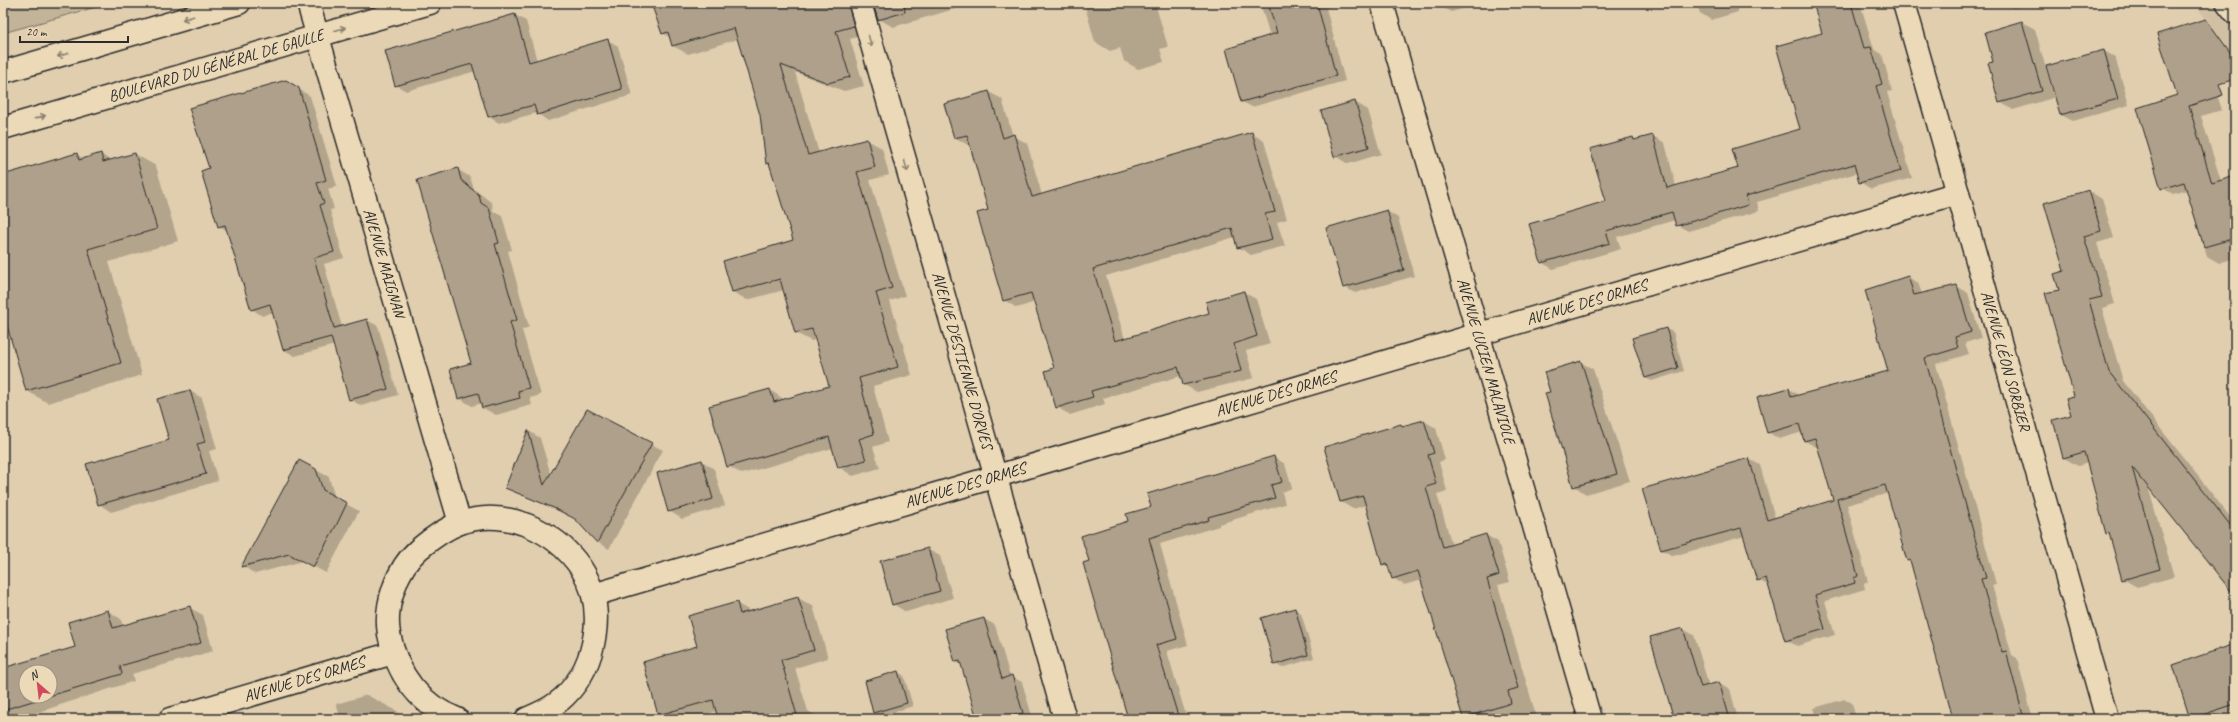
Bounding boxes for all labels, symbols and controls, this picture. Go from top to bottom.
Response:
one-way arrow [182,15,195,22]
scale bar [20,18,128,44]
text: 20 m [26,24,48,40]
street label: BOULEVARD DU GÉNÉRAL DE GAULLE [106,24,328,107]
one-way arrow [333,25,346,32]
one-way arrow [867,34,874,47]
one-way arrow [57,52,70,59]
one-way arrow [34,113,47,120]
one-way arrow [903,159,910,172]
street label: AVENUE MAIGNAN [359,206,410,323]
street label: AVENUE D'ESTIENNE D'ORVES [928,270,998,454]
street label: AVENUE DES ORMES [1524,274,1653,330]
street label: AVENUE LUCIEN MALAVIOLE [1452,276,1520,449]
street label: AVENUE LÉON SORBIER [1976,289,2035,435]
street label: AVENUE DES ORMES [1213,366,1342,421]
street label: AVENUE DES ORMES [903,457,1031,513]
street label: AVENUE DES ORMES [242,651,370,707]
north arrow [18,664,58,704]
text: N [27,666,42,683]

